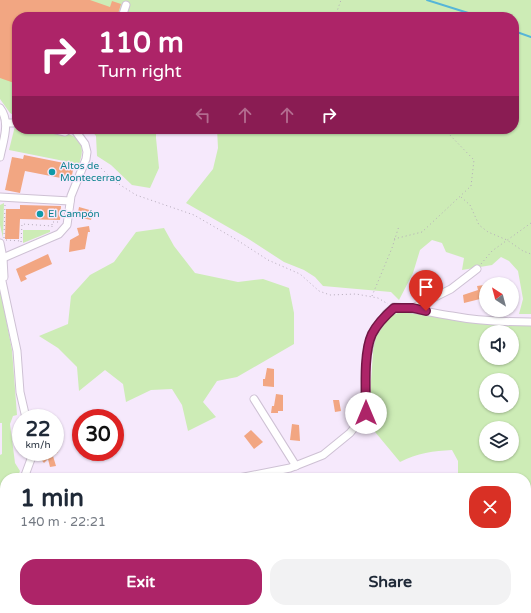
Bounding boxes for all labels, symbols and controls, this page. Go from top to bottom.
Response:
text: 110 m [98,26,184,60]
icon: right [32,28,84,80]
text: Turn right [98,60,182,82]
icon: left [192,104,214,126]
icon: ahead [234,104,256,126]
icon: ahead [276,104,298,126]
icon: right [318,104,340,126]
place label: Altos de Montecerrao [60,160,121,184]
marker: Altos de Montecerrao [47,167,57,177]
place label: El Campón [48,208,100,220]
marker: El Campón [35,209,45,219]
pin [409,270,443,311]
icon: arrive [415,276,437,298]
north arrow [479,277,519,317]
map controls [479,277,519,461]
button: sound [479,325,519,365]
button: search [479,373,519,413]
position arrow [345,392,387,434]
speed limit sign: 30 [72,409,124,461]
text: 22 [25,418,51,442]
button: layers [479,421,519,461]
text: km/h [25,439,51,451]
text: 1 min [20,484,84,513]
button: close [469,486,511,528]
text: 140 m · 22:21 [20,514,106,530]
button: Exit [20,559,262,605]
button: Share [270,559,511,605]

